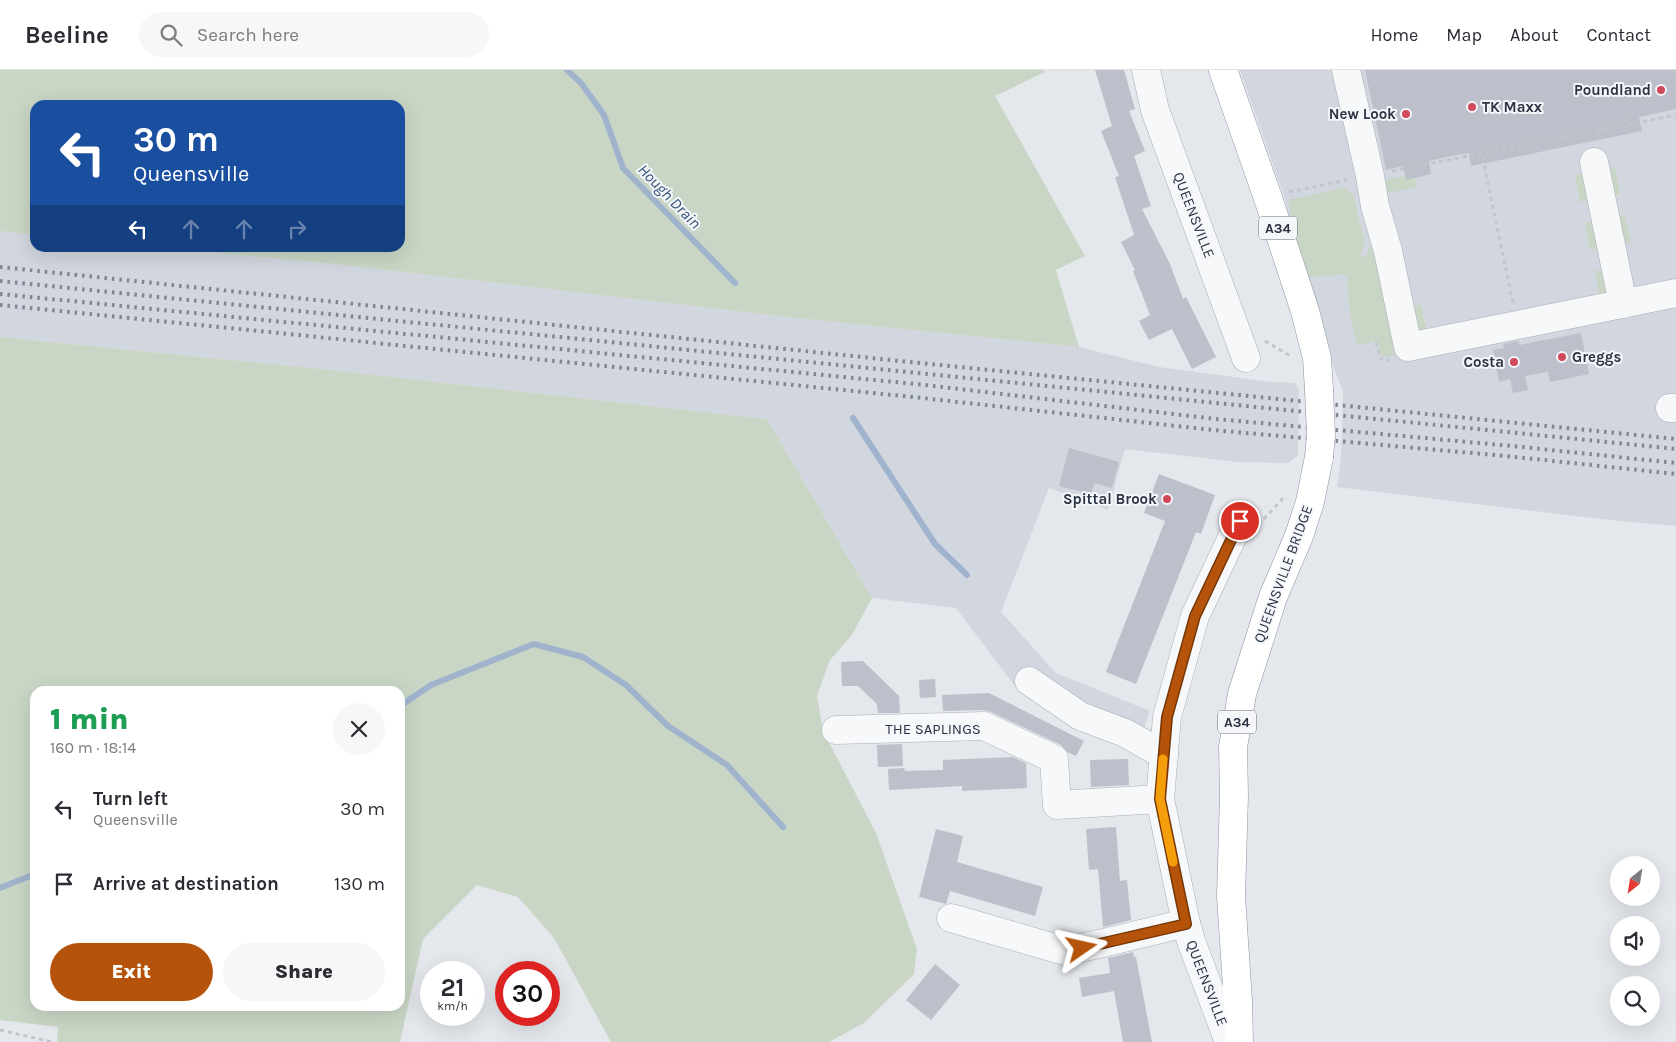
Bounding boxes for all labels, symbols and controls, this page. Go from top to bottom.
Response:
search box [139,12,489,57]
text: Beeline [25,21,109,49]
icon: search [157,21,185,49]
text: Search here [197,24,299,46]
text: Home [1370,24,1418,46]
text: Map [1446,24,1482,46]
text: About [1510,24,1559,46]
text: Contact [1587,24,1651,46]
place label: Poundland [1574,81,1651,99]
marker: Poundland [1655,84,1667,96]
place label: TK Maxx [1482,98,1543,116]
marker: TK Maxx [1466,101,1478,113]
place label: New Look [1329,105,1396,123]
marker: New Look [1400,108,1412,120]
text: 30 m [133,119,219,160]
icon: left [50,120,115,185]
water label: Hough Drain [634,160,705,233]
text: Queensville [133,161,249,187]
street label: QUEENSVILLE [1169,169,1219,261]
icon: left [124,215,152,243]
icon: ahead [177,215,205,243]
icon: ahead [230,215,258,243]
icon: right [283,215,311,243]
road number: A34 [1259,216,1297,240]
place label: Greggs [1572,348,1621,366]
marker: Greggs [1556,351,1568,363]
place label: Costa [1463,353,1504,371]
marker: Costa [1508,356,1520,368]
place label: Spittal Brook [1063,490,1157,508]
marker: Spittal Brook [1161,493,1173,505]
pin [1219,500,1261,542]
street label: QUEENSVILLE BRIDGE [1250,503,1316,645]
icon: arrive [1226,507,1254,535]
text: 1 min [50,701,129,737]
button: close [333,703,385,755]
road number: A34 [1218,710,1256,734]
street label: THE SAPLINGS [885,720,981,738]
text: 160 m · 18:14 [50,738,136,757]
text: Turn left [93,788,168,810]
icon: left [50,795,78,823]
text: 30 m [340,798,385,820]
text: Queensville [93,810,178,829]
north arrow [1610,856,1660,906]
map controls [1610,856,1660,1026]
icon: arrive [50,870,78,898]
text: Arrive at destination [93,873,279,895]
text: 130 m [334,873,385,895]
button: sound [1610,916,1660,966]
position arrow [1055,921,1107,973]
street label: QUEENSVILLE [1182,937,1232,1029]
button: Exit [50,943,213,1001]
button: Share [223,943,385,1001]
speed limit sign: 30 [495,961,560,1026]
text: 21 [440,973,465,1002]
button: search [1610,976,1660,1026]
text: km/h [437,999,468,1013]

